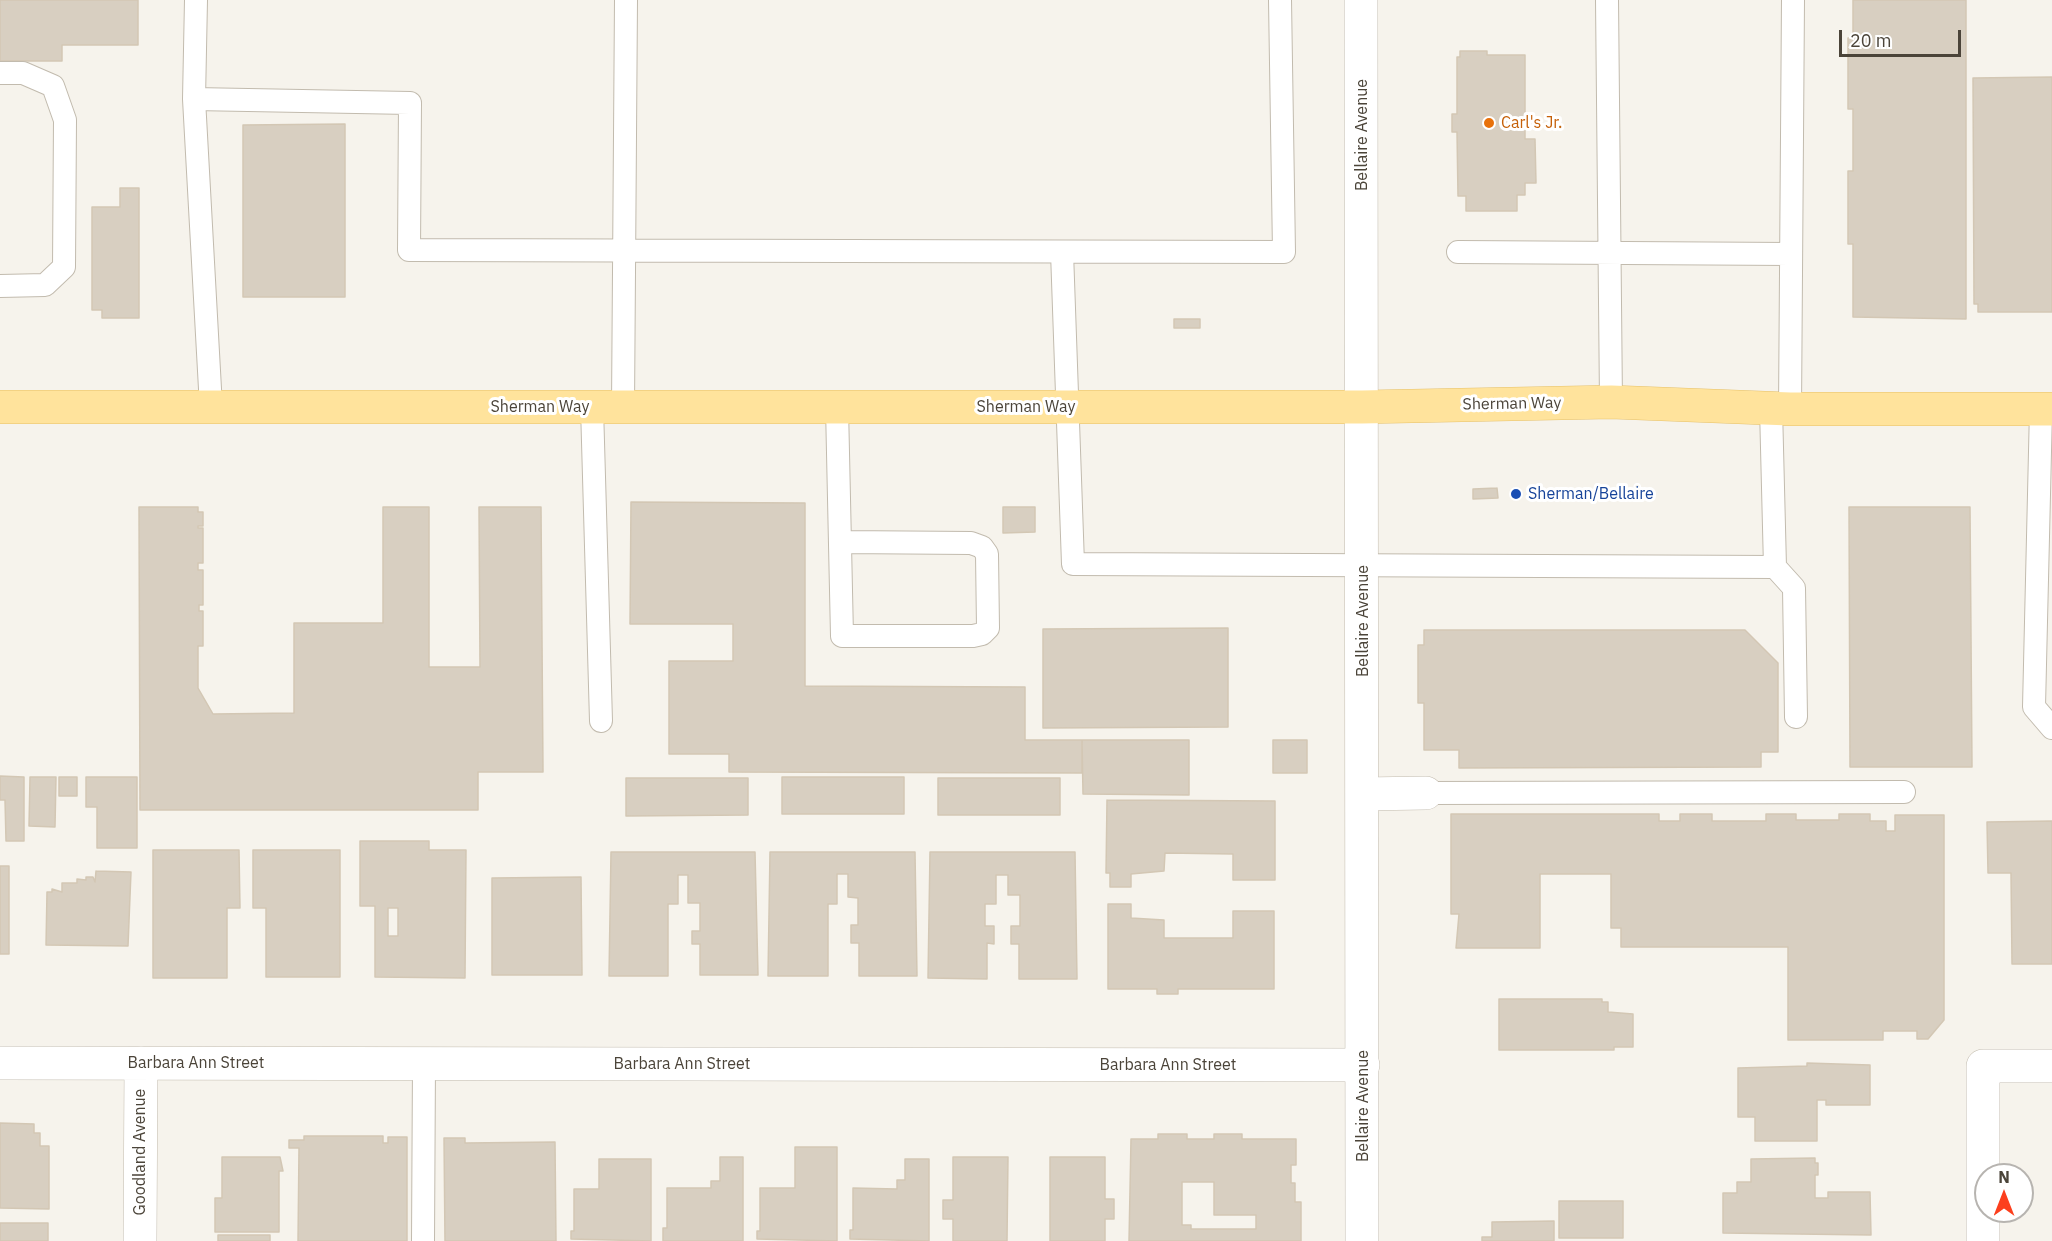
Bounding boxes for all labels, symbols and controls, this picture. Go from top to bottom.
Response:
scale bar [1842,18,1964,56]
text: 20 m [1850,29,1892,52]
street label: Bellaire Avenue [1352,79,1372,191]
place label: Carl's Jr. [1501,113,1562,133]
marker: Carl's Jr. [1482,116,1496,130]
street label: Sherman Way [1462,394,1562,414]
street label: Sherman Way [491,397,589,417]
street label: Sherman Way [977,397,1075,417]
place label: Sherman/Bellaire [1528,484,1654,504]
marker: Sherman/Bellaire [1509,487,1523,501]
street label: Bellaire Avenue [1353,565,1373,677]
street label: Bellaire Avenue [1353,1050,1373,1162]
street label: Barbara Ann Street [128,1053,264,1073]
street label: Barbara Ann Street [614,1054,750,1074]
street label: Barbara Ann Street [1100,1055,1236,1075]
street label: Goodland Avenue [130,1089,150,1215]
north arrow [1974,1163,2034,1223]
text: N [1998,1167,2010,1187]

